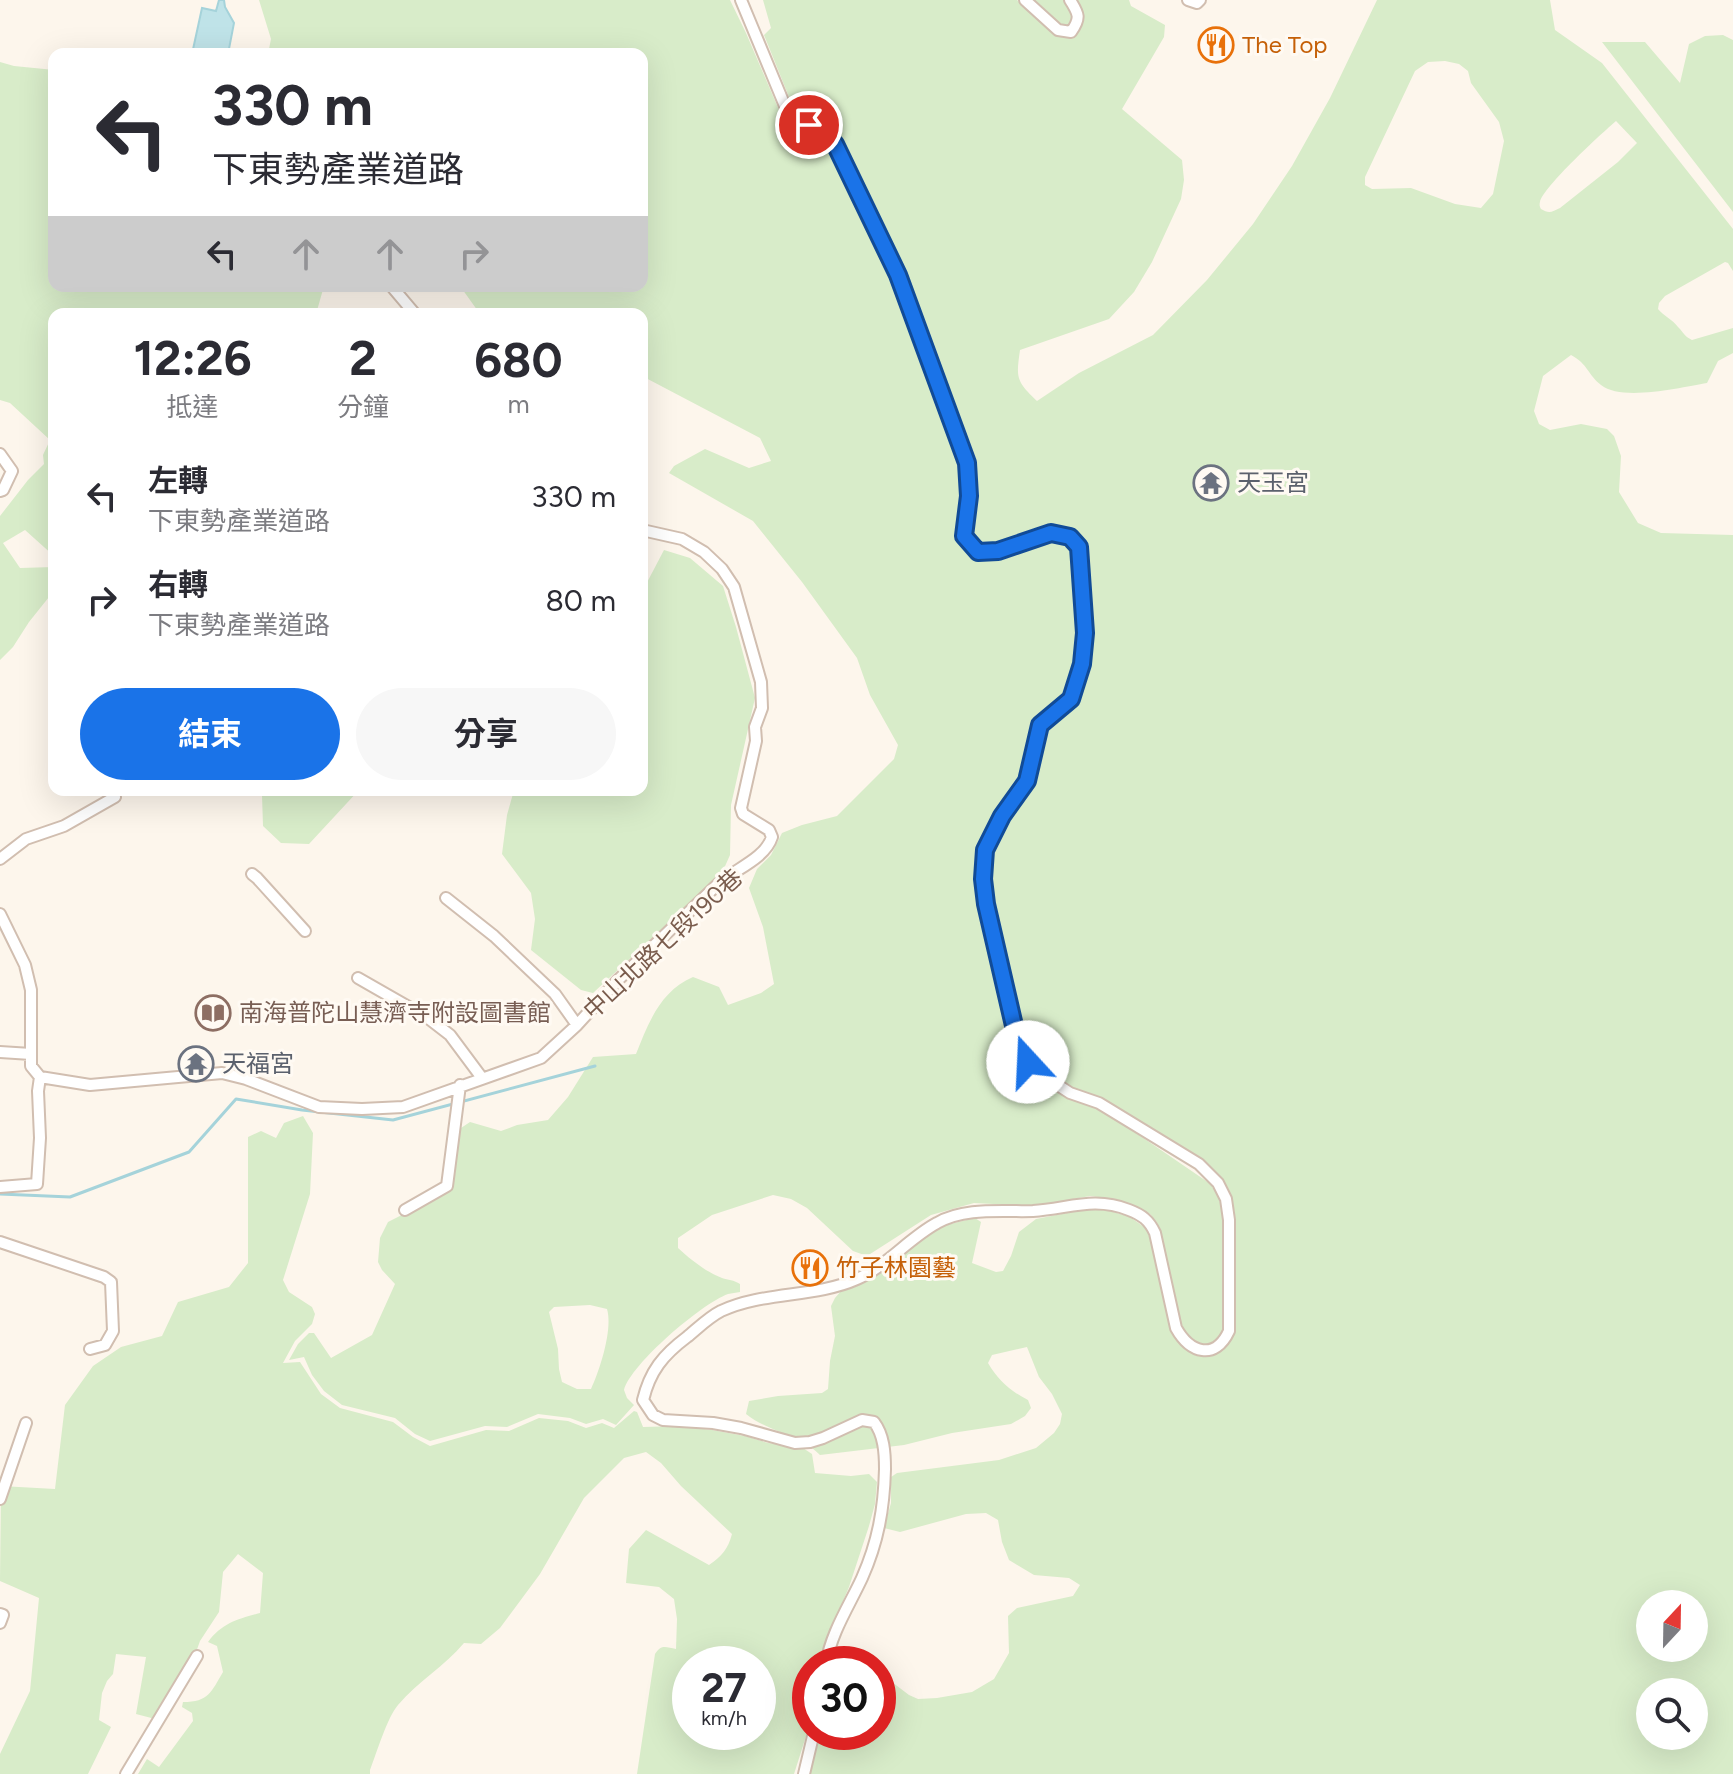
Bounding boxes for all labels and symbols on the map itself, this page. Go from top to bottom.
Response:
restaurant icon: The Top [1197,26,1235,64]
place label: The Top [1242,30,1328,59]
pin [775,91,843,159]
temple icon: 天玉宮 [1192,464,1230,502]
place label: 天玉宮 [1237,468,1309,497]
street label: 中山北路七段190巷 [577,862,748,1025]
library icon: 南海普陀山慧濟寺附設圖書館 [194,994,232,1032]
place label: 南海普陀山慧濟寺附設圖書館 [239,998,551,1027]
position arrow [986,1020,1070,1104]
temple icon: 天福宮 [177,1045,215,1083]
place label: 天福宮 [222,1049,294,1078]
restaurant icon: 竹子林園藝 [791,1249,829,1287]
place label: 竹子林園藝 [836,1253,956,1282]
north arrow [1636,1590,1708,1662]
speed limit sign: 30 [792,1646,896,1750]

